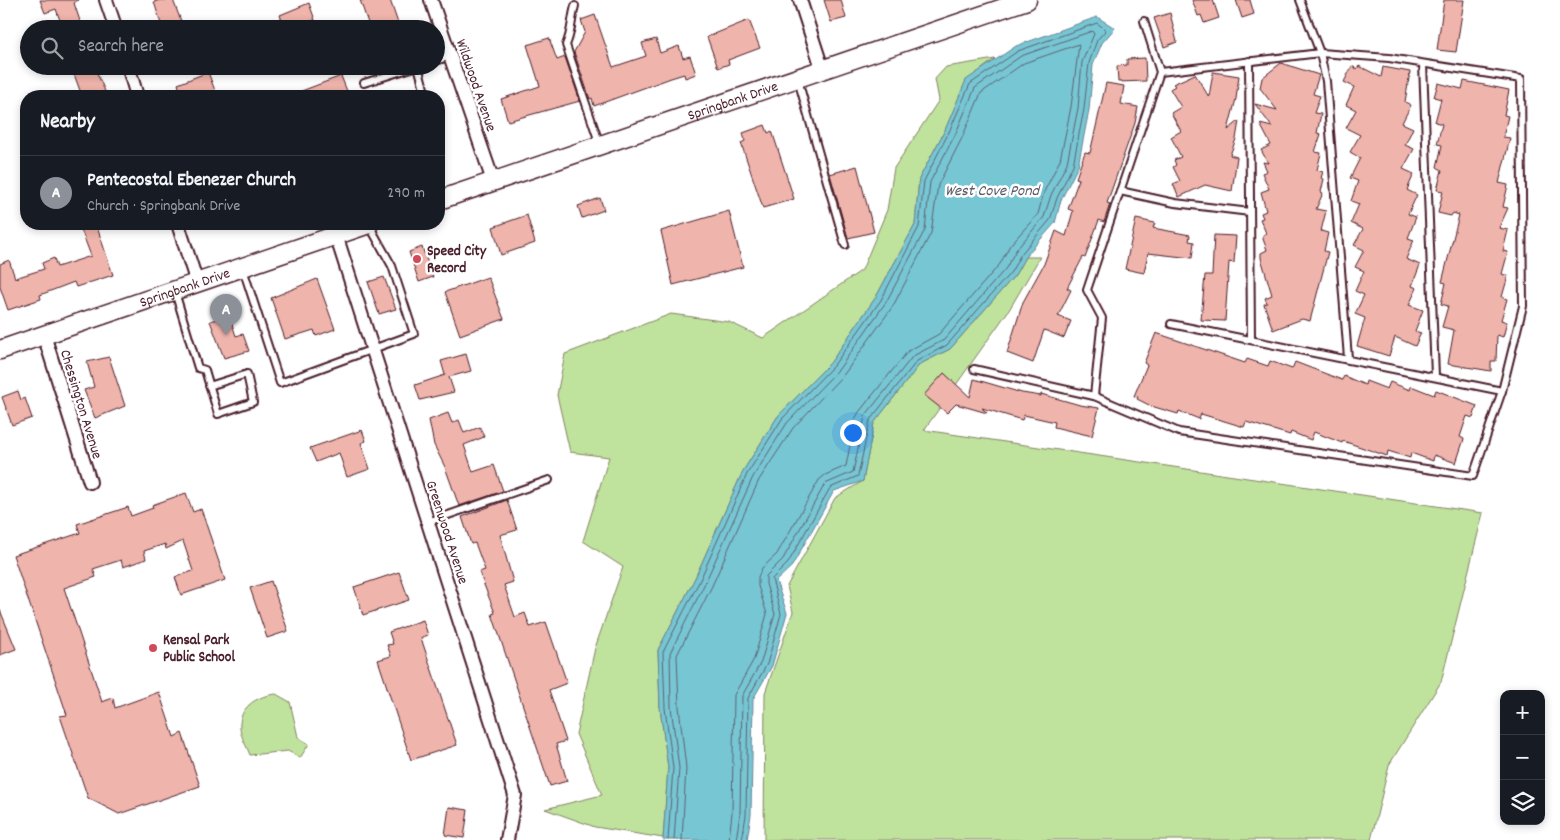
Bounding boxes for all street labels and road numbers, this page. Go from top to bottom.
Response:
street label: Wildwood Avenue [449,36,501,135]
street label: Springbank Drive [685,76,782,128]
street label: Springbank Drive [137,263,234,315]
street label: Chessington Avenue [53,347,107,462]
street label: Greenwood Avenue [419,478,473,588]

